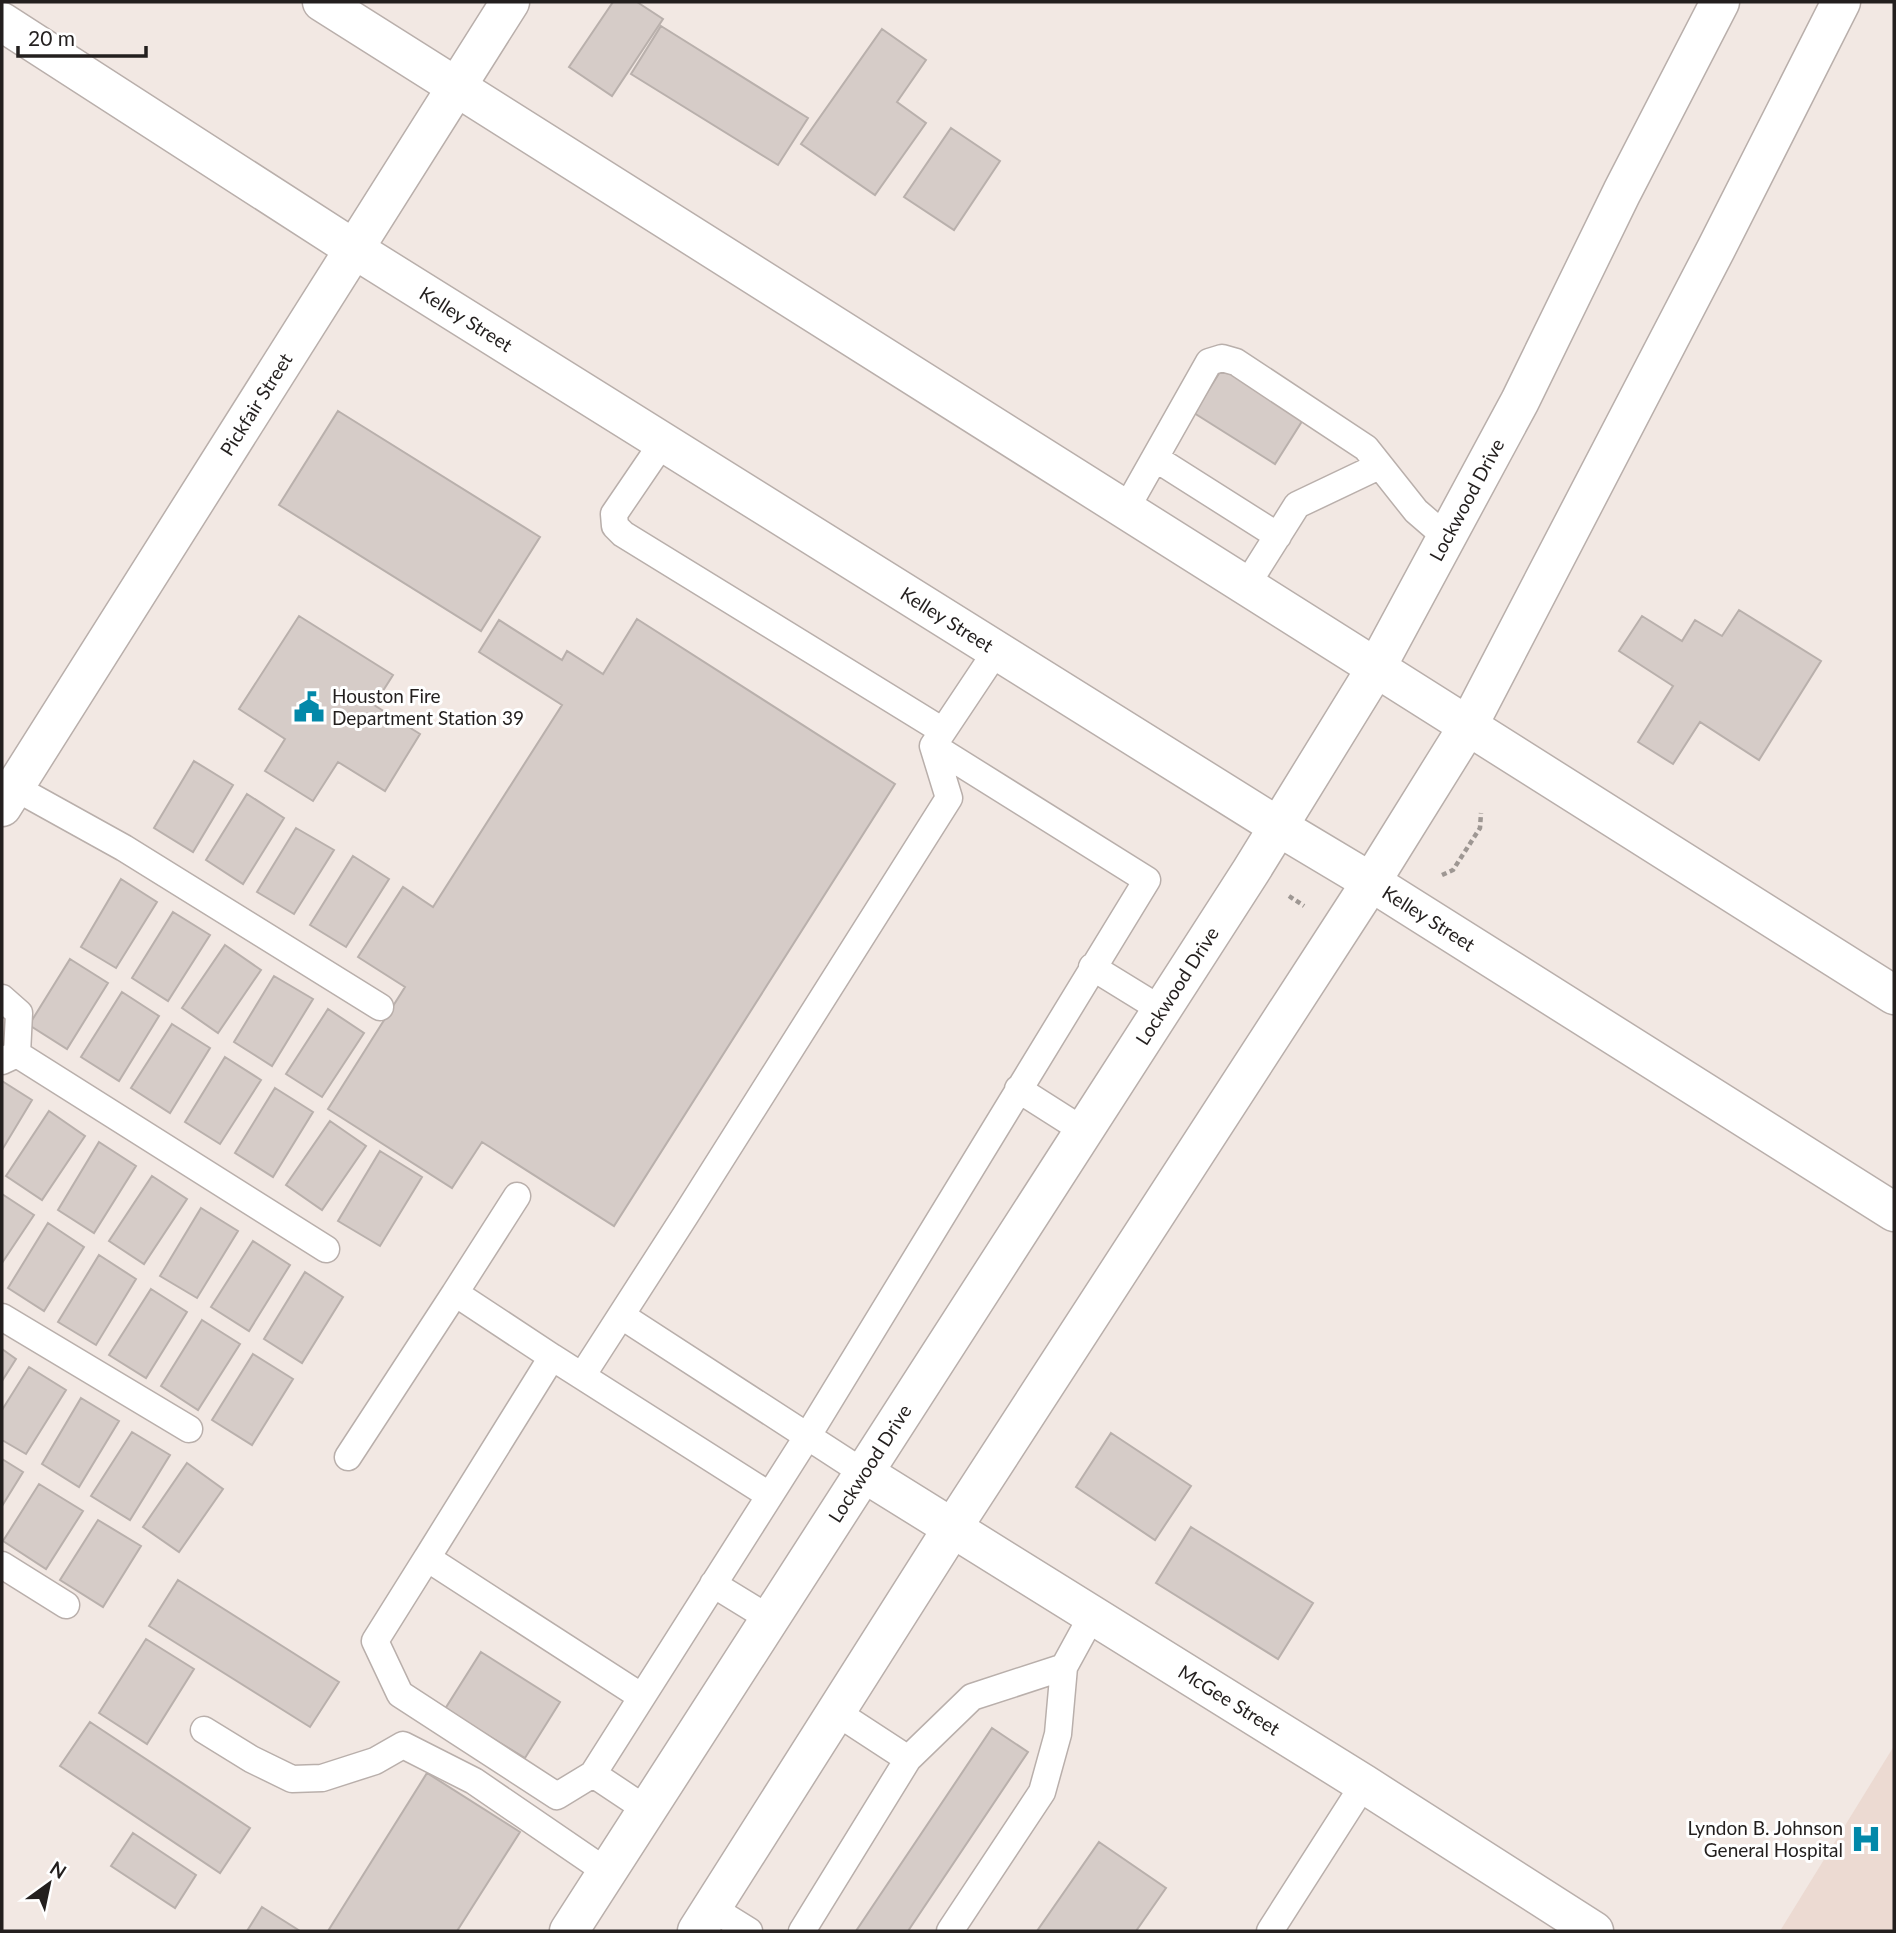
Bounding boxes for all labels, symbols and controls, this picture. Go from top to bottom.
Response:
scale bar [18,14,145,58]
text: 20 m [28,25,75,50]
street label: Kelley Street [416,281,517,356]
street label: Pickfair Street [215,349,297,460]
street label: Lockwood Drive [1424,434,1509,565]
street label: Kelley Street [897,582,998,657]
place label: Houston Fire Department Station 39 [332,684,524,729]
public building icon: Houston Fire Department Station 39 [292,690,326,724]
street label: Kelley Street [1378,880,1480,956]
street label: Lockwood Drive [1130,922,1223,1049]
street label: Lockwood Drive [823,1400,916,1526]
street label: McGee Street [1174,1660,1284,1740]
place label: Lyndon B. Johnson General Hospital [1687,1816,1843,1861]
hospital icon: Lyndon B. Johnson General Hospital [1849,1822,1883,1856]
north arrow [14,1849,84,1919]
text: N [46,1856,71,1883]

